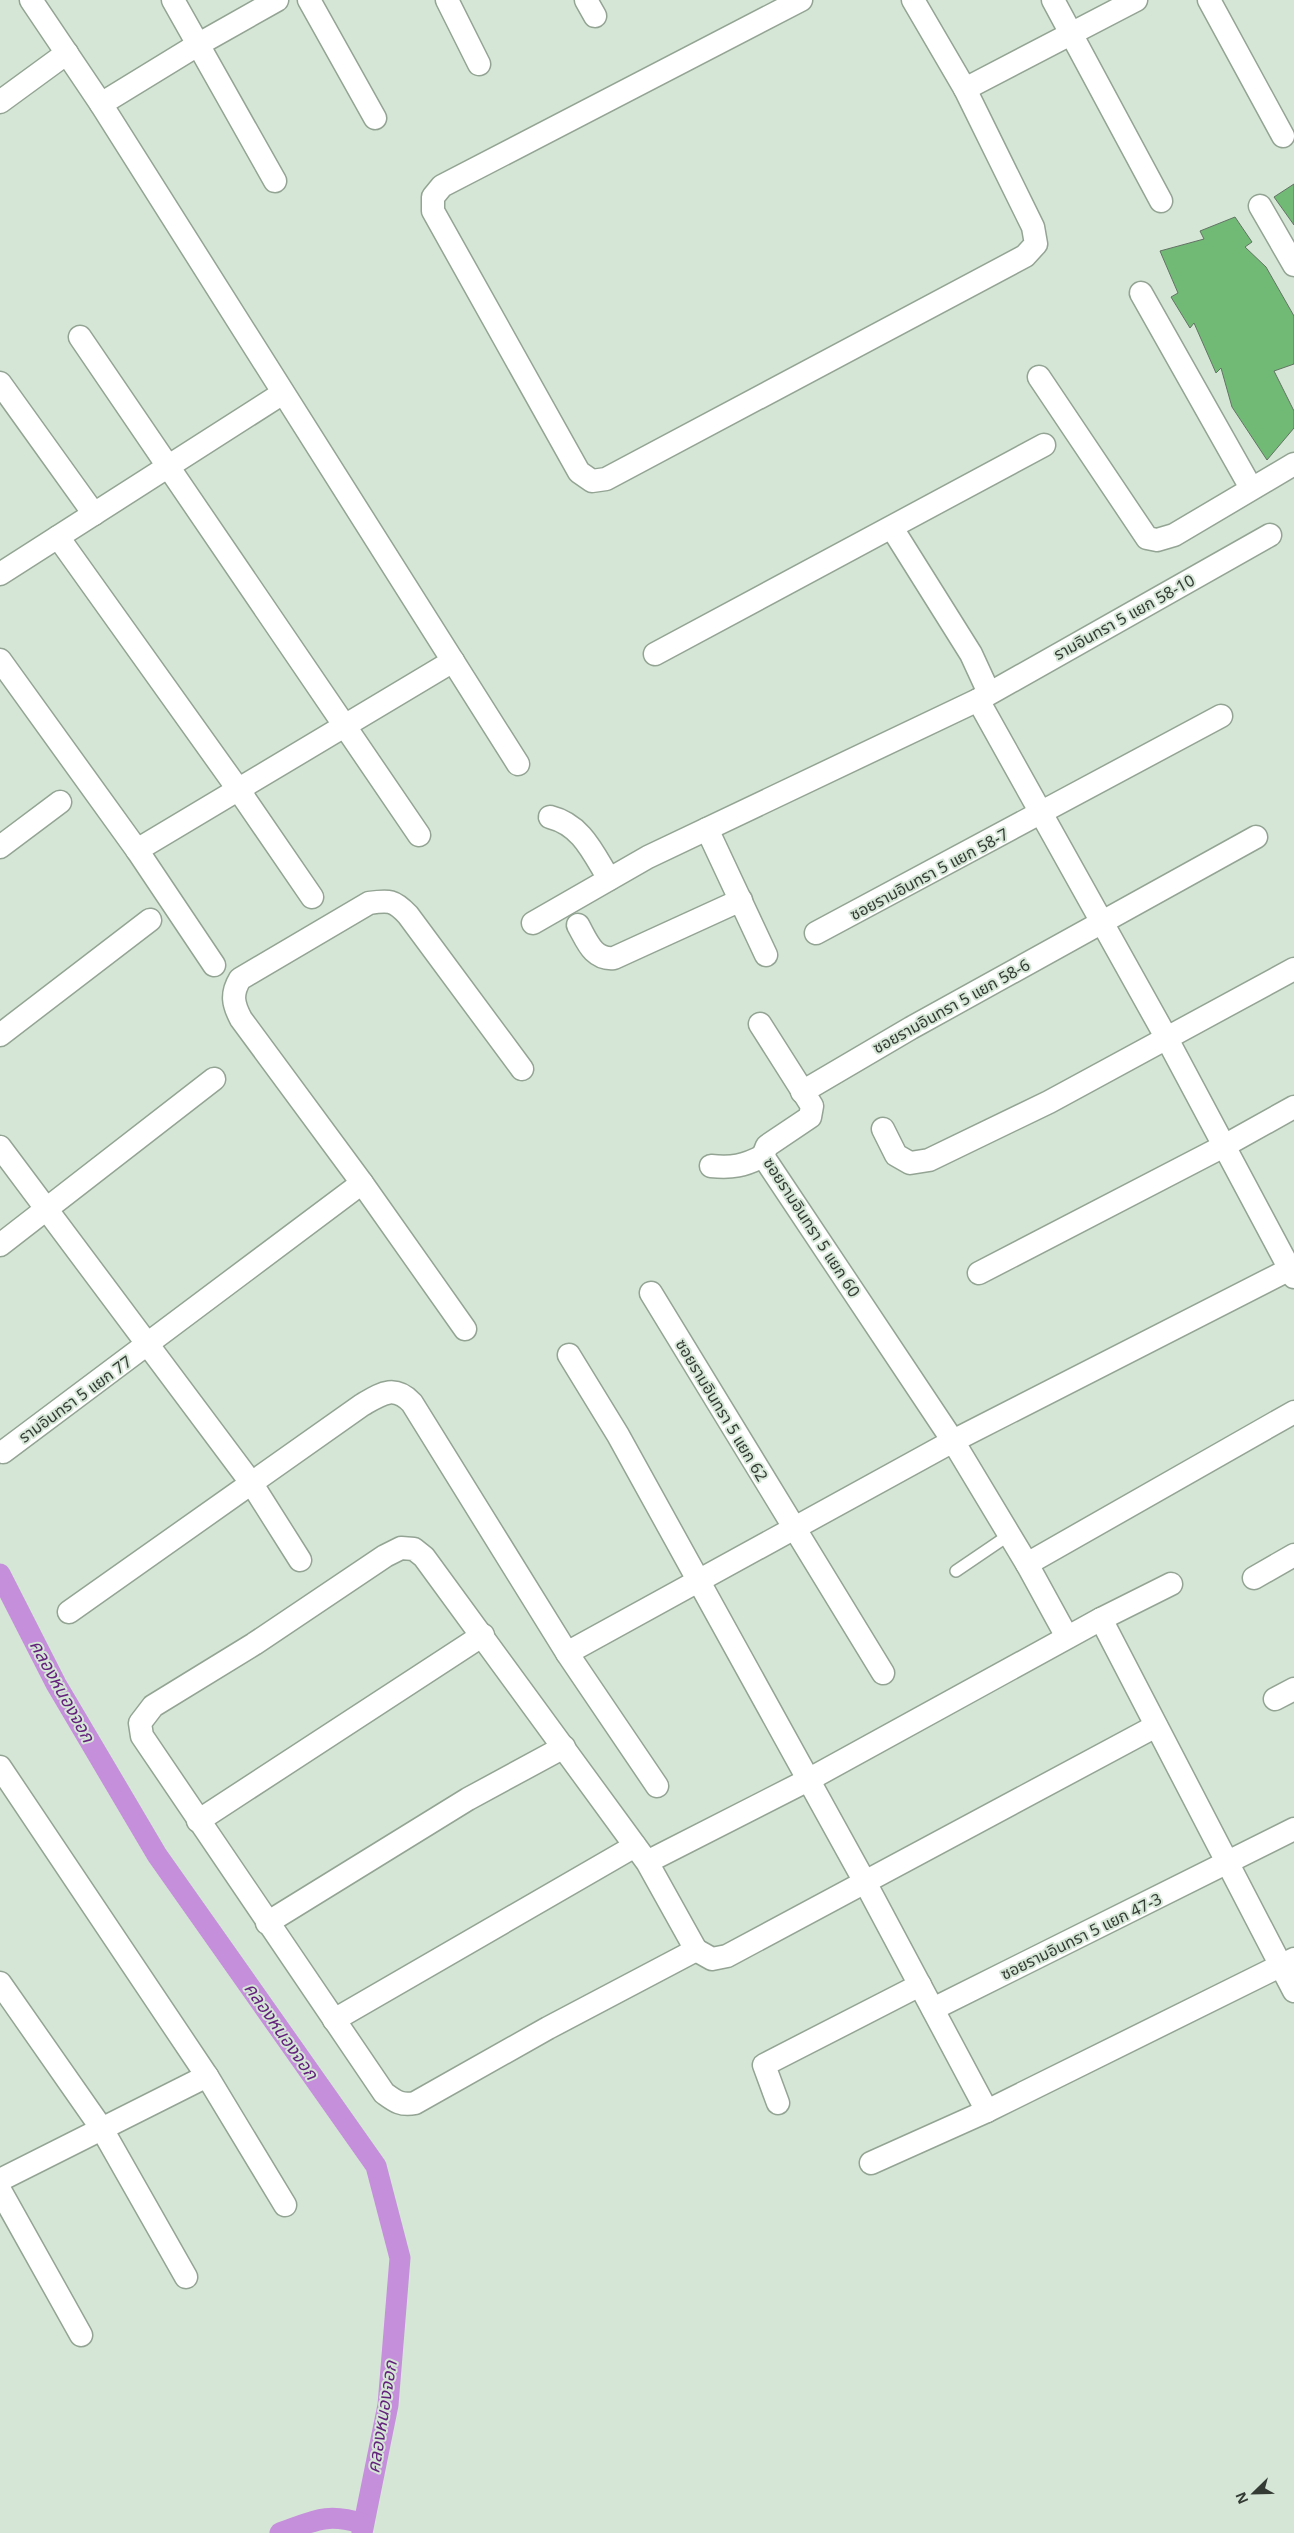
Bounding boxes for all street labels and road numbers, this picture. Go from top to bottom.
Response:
street label: รามอินทรา 5 แยก 58-10 [1049,569,1199,665]
street label: ซอยรามอินทรา 5 แยก 58-7 [846,823,1012,925]
street label: ซอยรามอินทรา 5 แยก 58-6 [868,954,1034,1058]
street label: ซอยรามอินทรา 5 แยก 60 [759,1153,865,1301]
street label: ซอยรามอินทรา 5 แยก 62 [671,1335,773,1485]
street label: รามอินทรา 5 แยก 77 [14,1350,136,1448]
street label: ซอยรามอินทรา 5 แยก 47-3 [997,1887,1165,1985]

